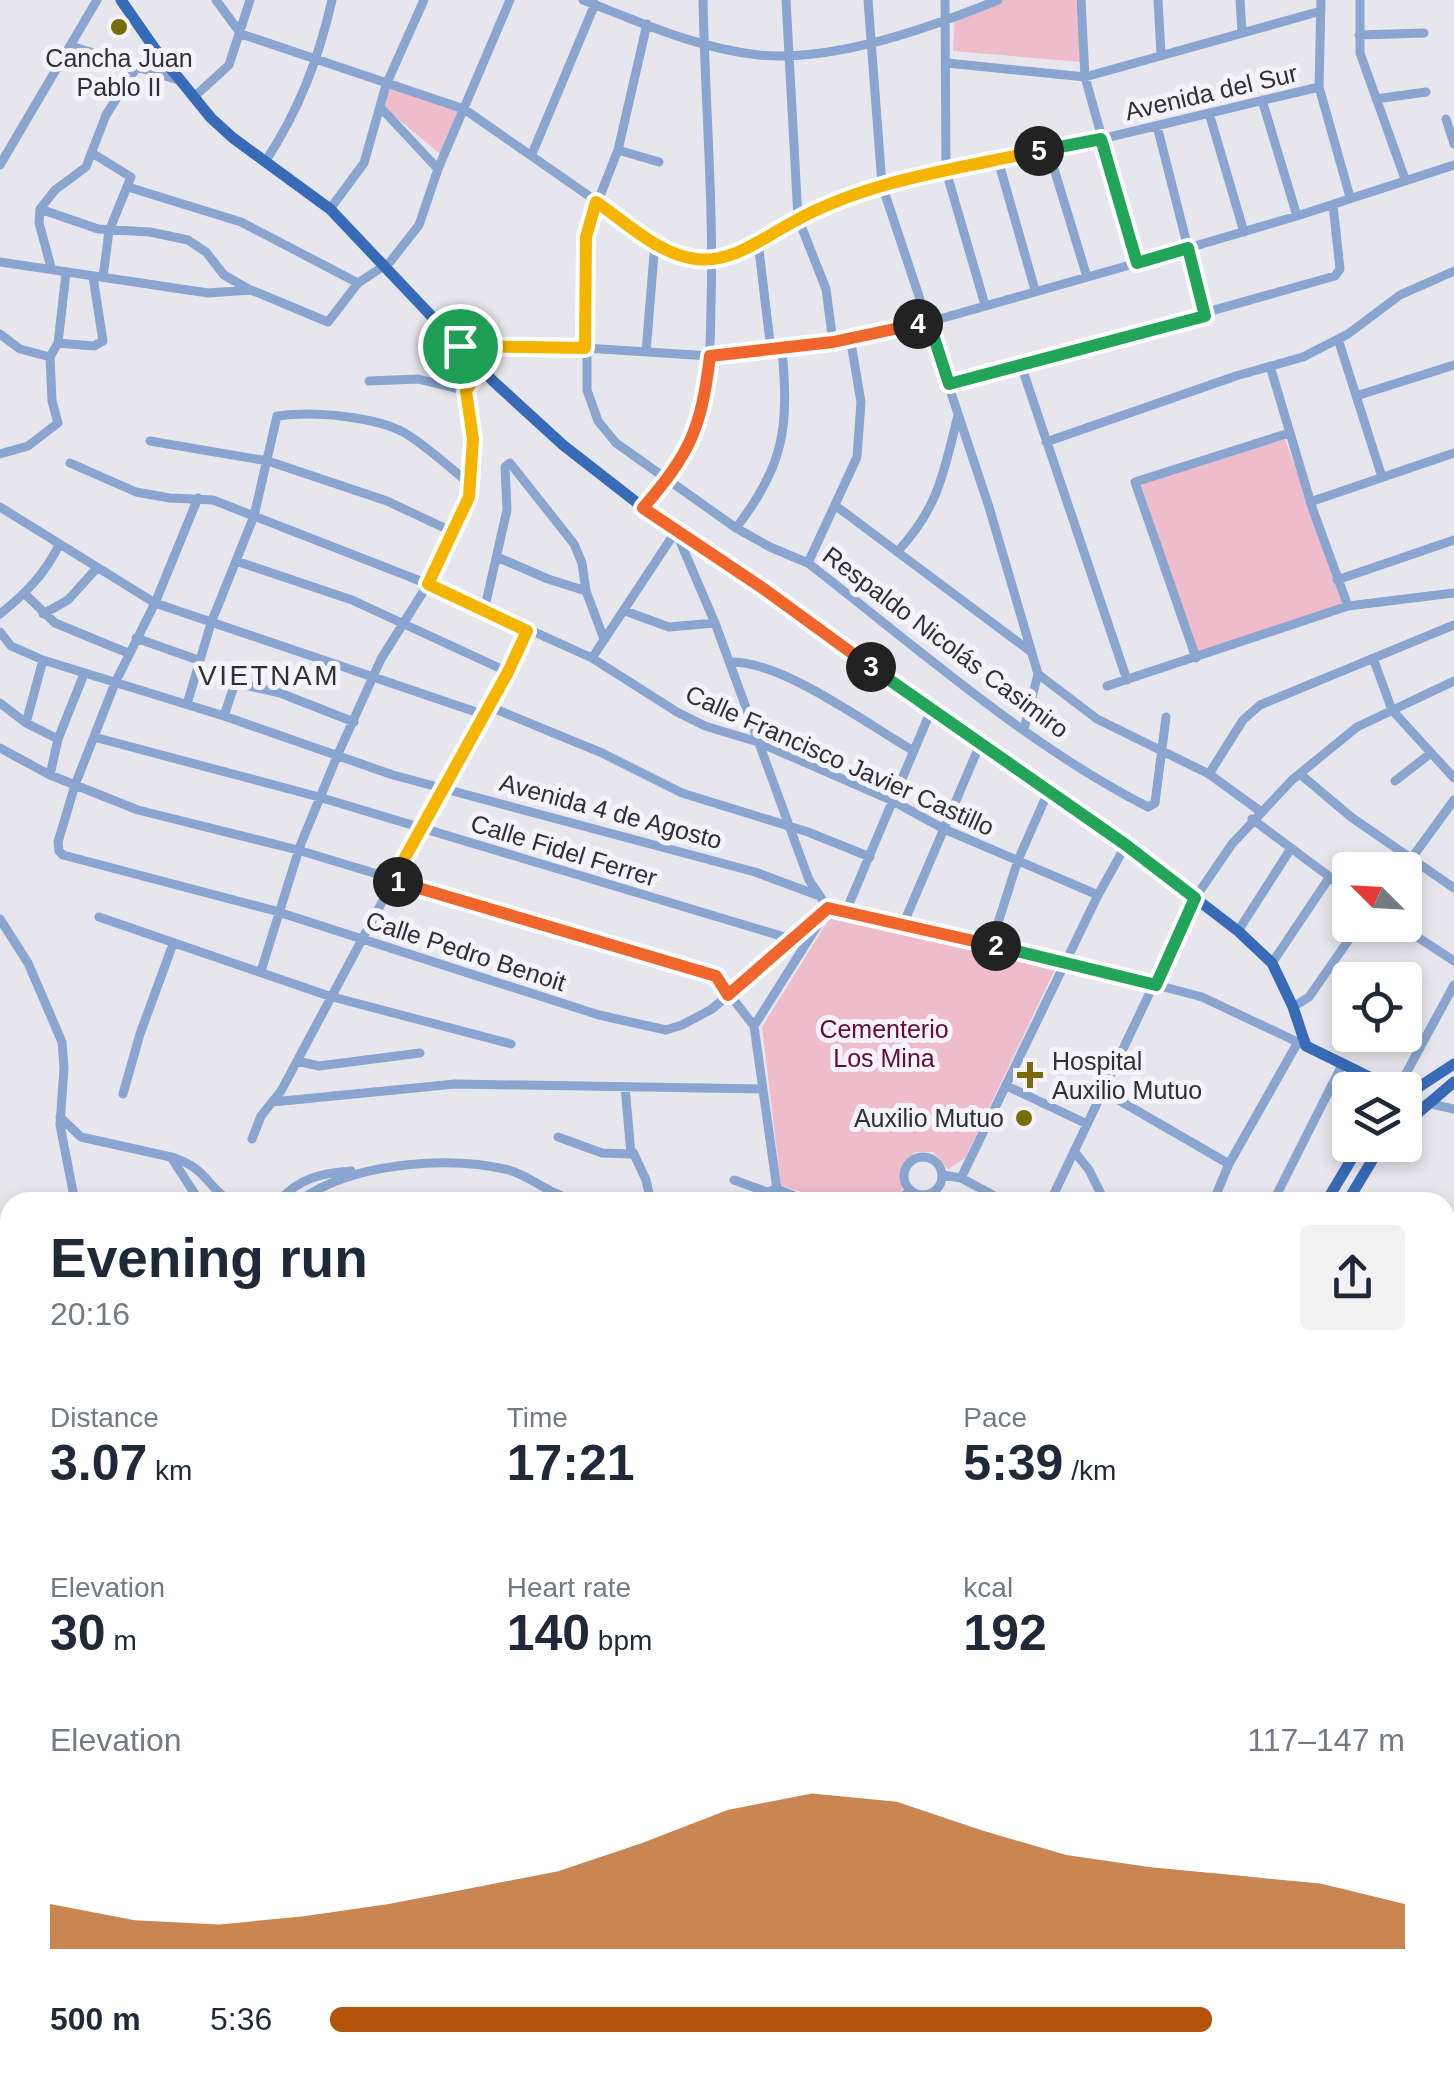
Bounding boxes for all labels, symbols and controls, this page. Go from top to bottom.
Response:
marker: Cancha Juan Pablo II [108,16,130,38]
place label: Cancha Juan Pablo II [45,44,193,101]
street label: Avenida del Sur [1122,59,1300,125]
pin: 5 [1014,126,1064,176]
text: 5 [1031,135,1047,166]
pin: 4 [893,299,943,349]
pin [418,304,503,389]
text: 4 [910,308,926,339]
icon: arrive [433,319,488,374]
street label: Respaldo Nicolás Casimiro [818,541,1074,743]
pin: 3 [846,642,896,692]
text: 3 [863,651,879,682]
district label: VIETNAM [198,660,340,691]
street label: Calle Francisco Javier Castillo [681,679,999,841]
street label: Avenida 4 de Agosto [497,768,725,854]
street label: Calle Fidel Ferrer [468,808,660,892]
north arrow [1332,852,1422,942]
map controls [1332,852,1422,1162]
pin: 1 [373,857,423,907]
text: 1 [390,866,406,897]
street label: Calle Pedro Benoit [363,905,570,997]
pin: 2 [971,921,1021,971]
text: 2 [988,930,1004,961]
button: locate [1332,962,1422,1052]
park label: Cementerio Los Mina [819,1015,949,1072]
place label: Hospital Auxilio Mutuo [1052,1047,1202,1104]
marker: Hospital Auxilio Mutuo [1017,1062,1043,1088]
button: layers [1332,1072,1422,1162]
place label: Auxilio Mutuo [854,1104,1004,1132]
marker: Auxilio Mutuo [1013,1107,1035,1129]
button: share [1300,1225,1405,1330]
text: Evening run [50,1227,368,1289]
text: 20:16 [50,1296,130,1332]
text: Distance [50,1402,159,1433]
text: Time [507,1402,568,1433]
text: Pace [963,1402,1027,1433]
text: 3.07 [50,1435,147,1491]
text: 17:21 [507,1435,635,1491]
text: 5:39 [963,1435,1063,1491]
text: km [147,1455,192,1486]
text: /km [1063,1455,1116,1486]
text: Elevation [50,1572,165,1603]
text: Heart rate [507,1572,631,1603]
text: kcal [963,1572,1013,1603]
text: 30 [50,1605,106,1661]
text: 140 [507,1605,590,1661]
text: 192 [963,1605,1047,1661]
text: m [106,1625,137,1656]
text: bpm [590,1625,652,1656]
text: Elevation [50,1722,182,1758]
text: 117–147 m [1247,1722,1405,1758]
text: 500 m [50,2001,141,2037]
text: 5:36 [210,2001,272,2037]

